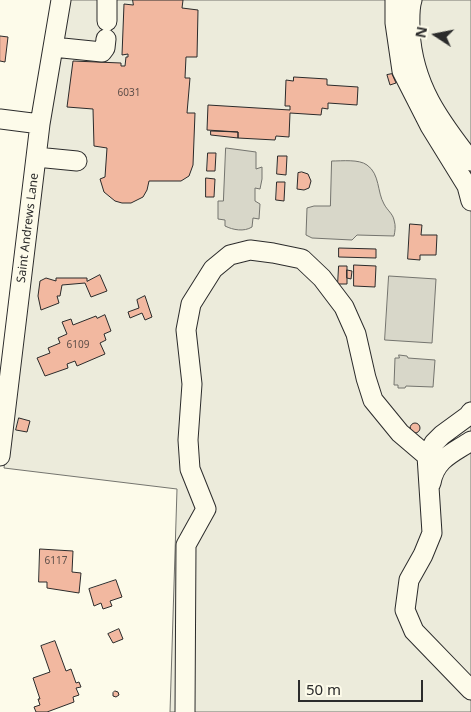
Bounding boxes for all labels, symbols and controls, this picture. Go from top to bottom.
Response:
north arrow [411,10,461,60]
text: N [410,25,431,39]
house number: 6031 [118,87,140,99]
street label: Saint Andrews Lane [14,172,42,284]
house number: 6109 [67,339,89,351]
house number: 6117 [45,555,67,567]
scale bar [301,670,426,702]
text: 50 m [306,679,341,699]

